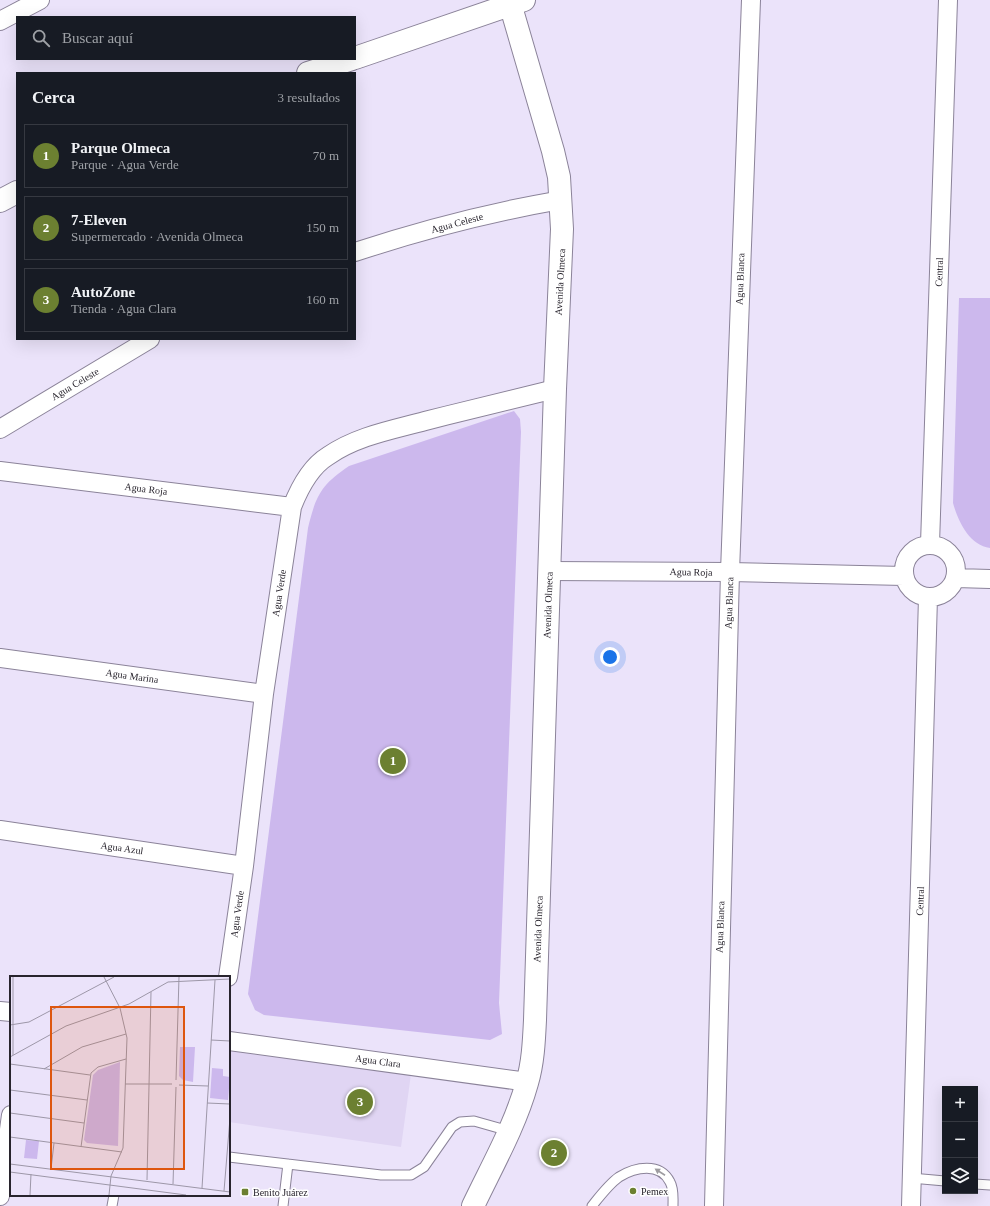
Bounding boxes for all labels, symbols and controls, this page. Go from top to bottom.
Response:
search box [16,16,356,60]
icon: search [30,27,52,49]
text: Buscar aquí [62,30,133,46]
text: Cerca [32,88,75,107]
text: 3 resultados [278,90,340,105]
text: Parque Olmeca [71,140,170,156]
text: 1 [43,148,49,163]
text: 70 m [313,148,339,163]
text: Parque · Agua Verde [71,157,179,172]
street label: Agua Celeste [430,211,485,235]
text: 7-Eleven [71,212,127,228]
text: 2 [43,220,49,235]
text: 150 m [306,220,339,235]
text: Supermercado · Avenida Olmeca [71,229,243,244]
street label: Avenida Olmeca [553,248,567,316]
street label: Agua Blanca [734,252,746,305]
street label: Central [933,257,945,287]
text: AutoZone [71,284,135,300]
text: 3 [43,292,49,307]
text: 160 m [306,292,339,307]
text: Tienda · Agua Clara [71,301,176,316]
street label: Agua Celeste [49,365,101,403]
street label: Agua Roja [124,481,169,497]
street label: Agua Roja [669,566,713,578]
street label: Agua Verde [270,568,288,617]
street label: Avenida Olmeca [541,571,555,639]
street label: Agua Blanca [723,576,735,629]
your location [600,647,620,667]
street label: Agua Marina [105,667,160,685]
pin: 1 [380,746,406,776]
street label: Agua Azul [100,840,144,856]
street label: Central [914,886,926,916]
street label: Agua Verde [228,889,246,938]
street label: Avenida Olmeca [531,895,545,963]
street label: Agua Blanca [714,900,726,953]
inset map [10,976,230,1196]
street label: Agua Clara [355,1052,402,1070]
map controls [942,1086,978,1194]
button: + [942,1086,978,1122]
pin: 3 [347,1087,373,1117]
button: − [942,1122,978,1158]
pin: 2 [541,1138,567,1168]
button: layers [942,1158,978,1194]
one-way arrow [655,1168,665,1176]
marker: Pemex [628,1186,638,1196]
place label: Pemex [641,1186,668,1197]
marker: Benito Juárez [240,1187,250,1197]
place label: Benito Juárez [253,1187,308,1198]

